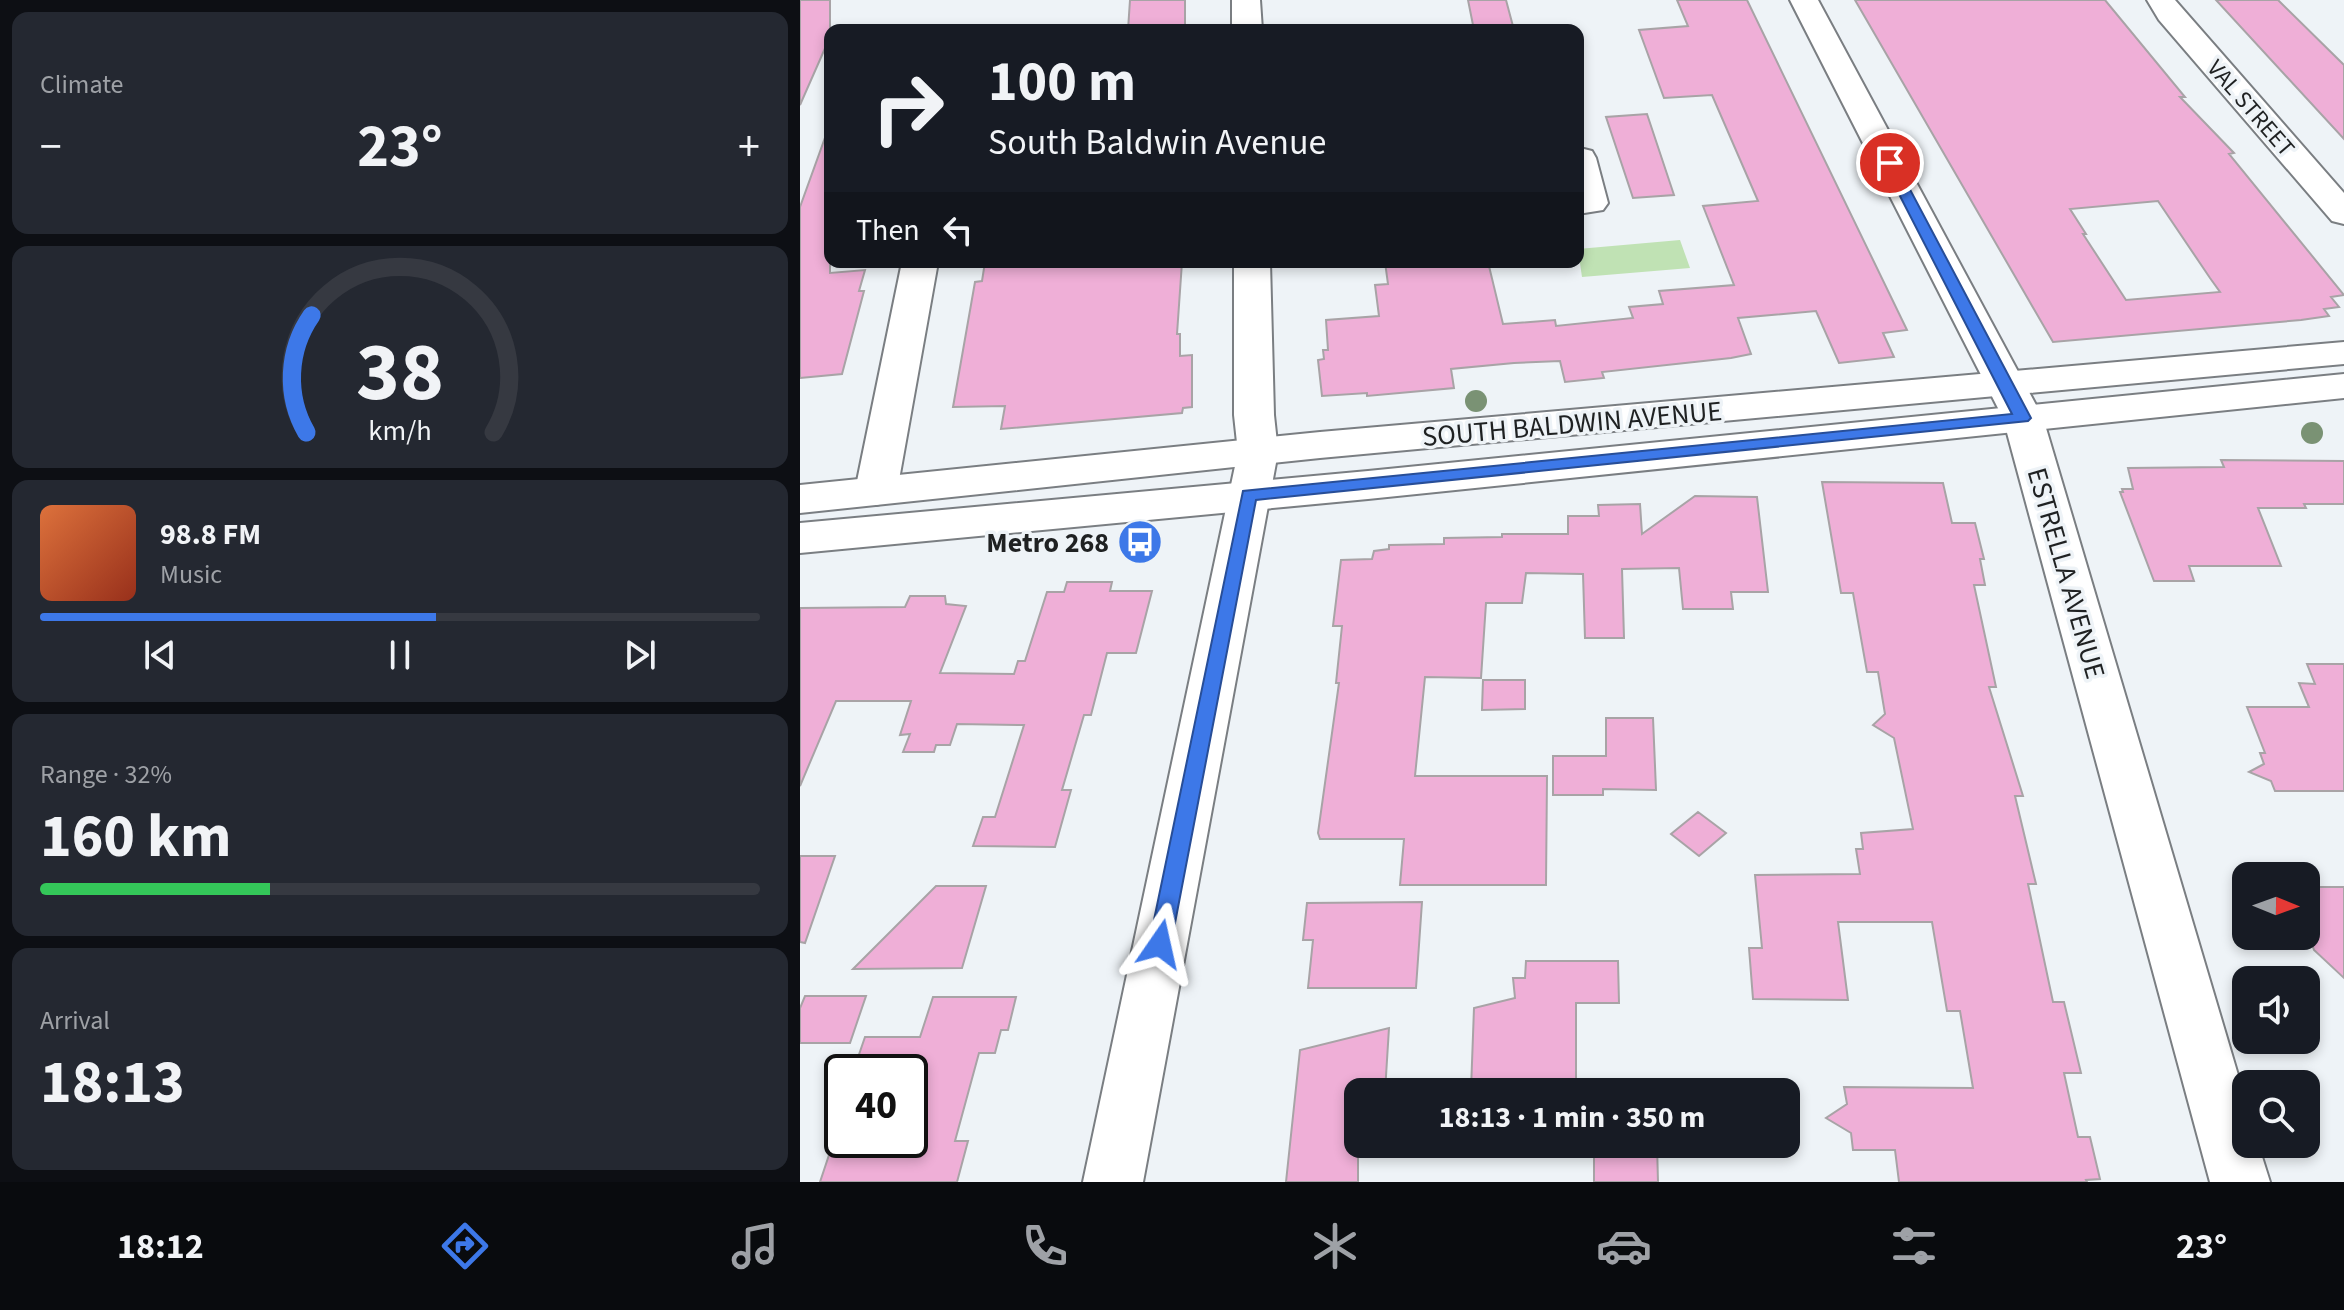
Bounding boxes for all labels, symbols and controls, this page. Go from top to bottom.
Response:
text: 100 m [988,43,1136,122]
street label: VAL STREET [2199,52,2303,165]
icon: right [856,56,960,160]
text: Climate [40,66,124,103]
text: 23° [357,105,443,190]
text: − [40,116,62,179]
text: + [738,116,760,179]
text: South Baldwin Avenue [988,117,1326,168]
pin [1856,129,1924,197]
icon: arrive [1868,141,1912,185]
icon: left [936,208,980,252]
text: Then [856,209,920,252]
text: 38 [356,314,444,432]
street label: SOUTH BALDWIN AVENUE [1421,391,1724,457]
text: km/h [368,411,432,451]
street label: ESTRELLA AVENUE [2017,463,2115,684]
text: 98.8 FM [160,513,261,556]
bus stop icon: Metro 268 [1116,518,1164,566]
place label: Metro 268 [986,523,1109,563]
text: Music [160,556,222,593]
icon: previous [138,633,182,677]
icon: pause [378,633,422,677]
icon: next [618,633,662,677]
text: Range · 32% [40,756,172,793]
text: 160 km [40,795,231,880]
north arrow [2232,862,2320,950]
map controls [2232,862,2320,1158]
position arrow [1118,902,1202,986]
button: sound [2232,966,2320,1054]
text: Arrival [40,1002,110,1039]
text: 18:13 [40,1041,185,1126]
speed limit sign: 40 [824,1054,928,1158]
button: search [2232,1070,2320,1158]
text: 18:13 · 1 min · 350 m [1439,1096,1705,1139]
icon: directions [437,1218,493,1274]
icon: music [727,1218,783,1274]
icon: phone [1017,1218,1073,1274]
icon: climate [1307,1218,1363,1274]
icon: car [1596,1218,1652,1274]
icon: filters [1886,1218,1942,1274]
text: 18:12 [117,1221,204,1272]
text: 23° [2176,1221,2227,1272]

